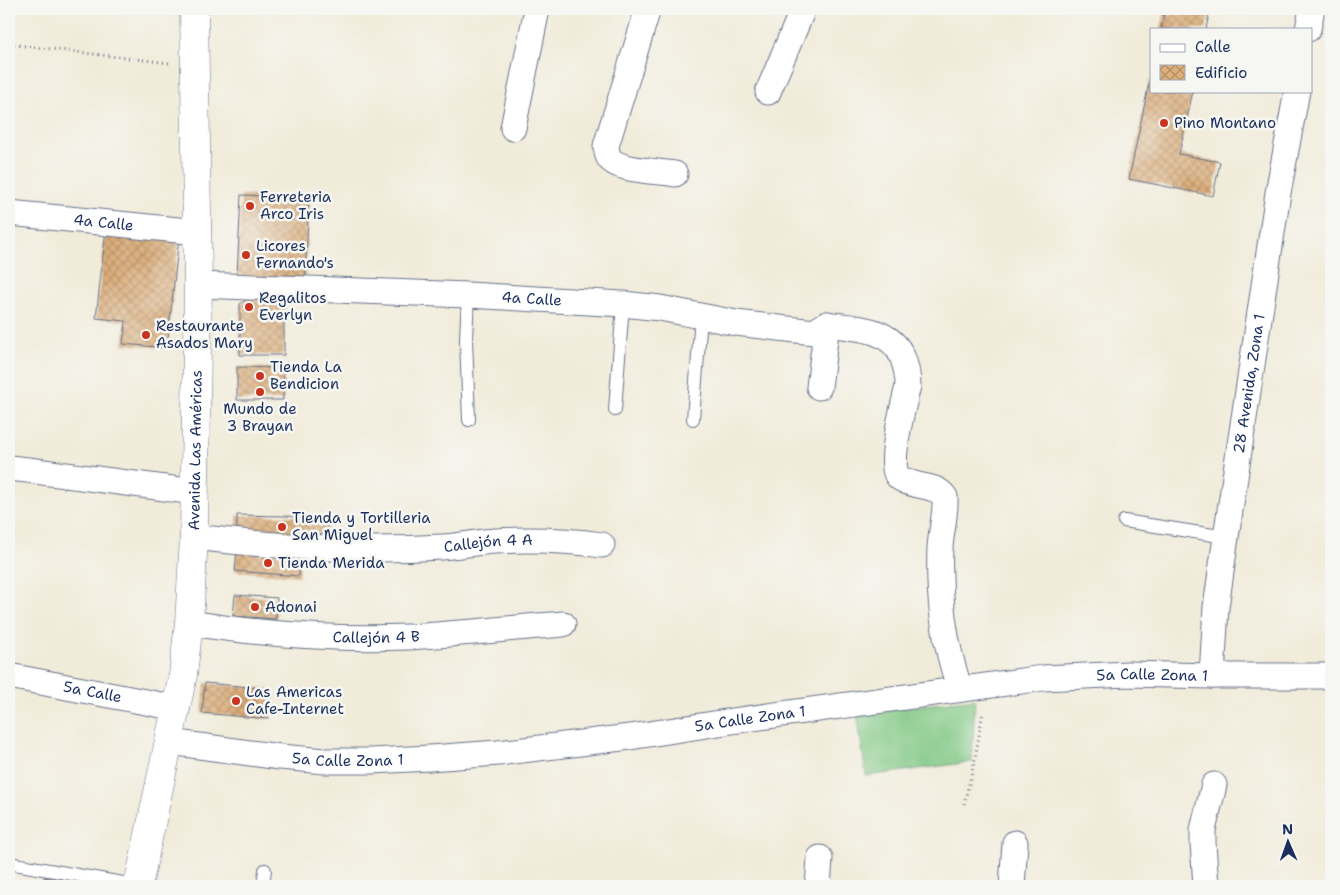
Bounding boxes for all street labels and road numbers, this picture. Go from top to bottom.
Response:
street label: 4a Calle [72,210,135,235]
street label: 4a Calle [501,287,562,310]
street label: 28 Avenida, Zona 1 [1229,312,1270,455]
street label: Avenida Las Américas [184,370,207,531]
street label: Callejón 4 A [443,530,533,557]
street label: Callejón 4 B [332,626,421,648]
street label: 5a Calle Zona 1 [1096,664,1208,686]
street label: 5a Calle [61,677,124,707]
street label: 5a Calle Zona 1 [693,701,807,737]
street label: 5a Calle Zona 1 [291,748,404,771]

